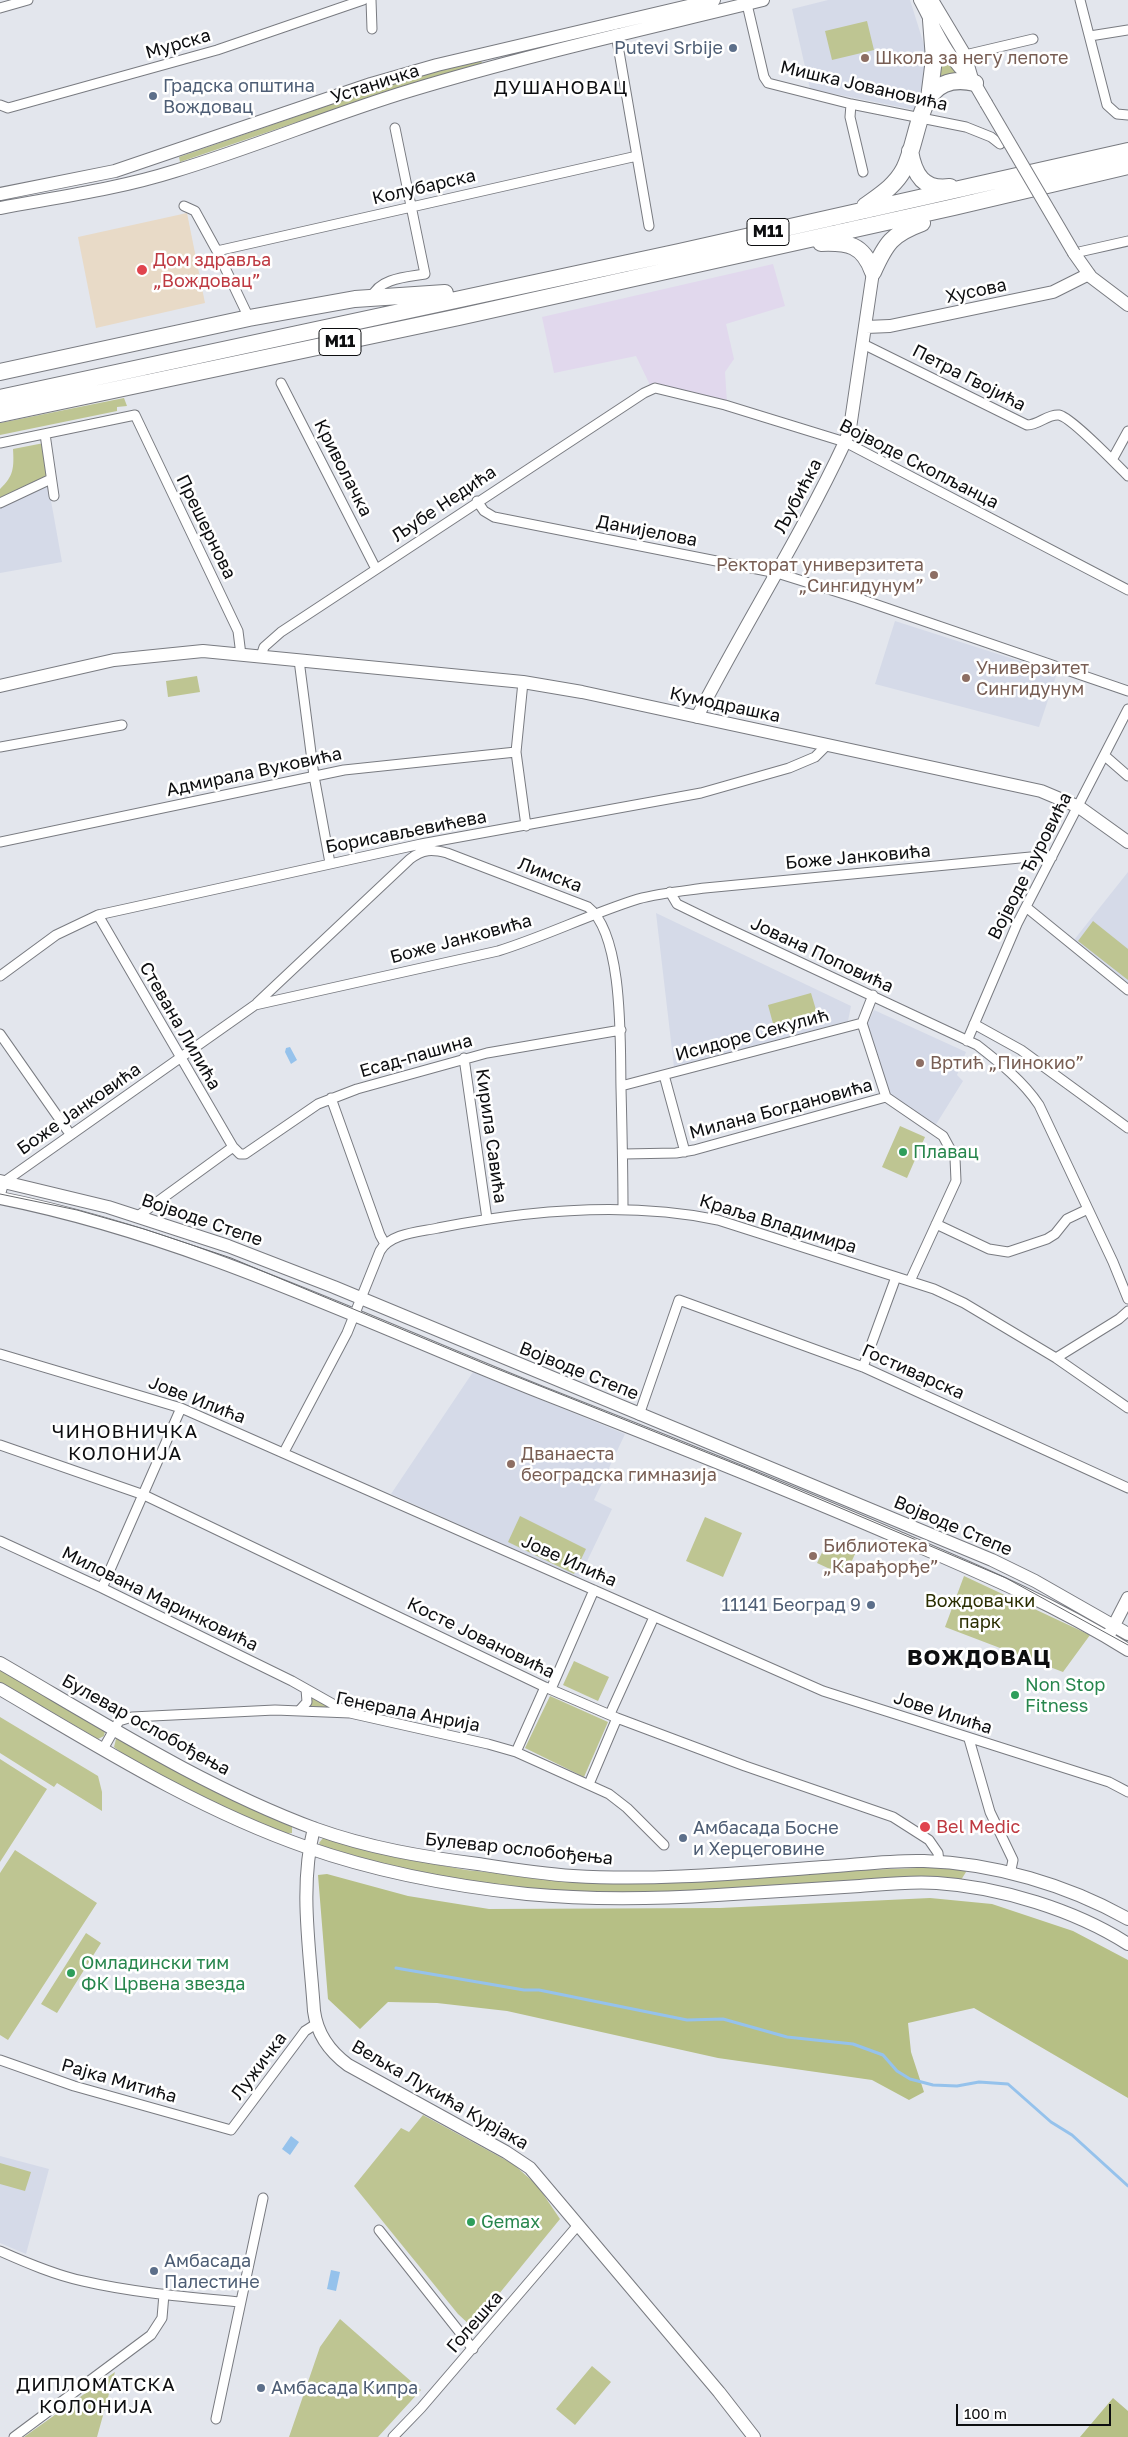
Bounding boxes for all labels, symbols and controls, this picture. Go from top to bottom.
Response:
street label: Мурска [143,24,213,64]
place label: Putevi Srbije [614,37,723,59]
marker: Putevi Srbije [727,42,739,54]
place label: Школа за негу лепоте [875,47,1068,69]
marker: Школа за негу лепоте [859,52,871,64]
street label: Мишка Јовановића [778,56,950,116]
street label: Устаничка [328,60,422,108]
place label: Градска општина Вождовац [163,75,315,118]
district label: ДУШАНОВАЦ [493,77,629,99]
marker: Градска општина Вождовац [147,90,159,102]
street label: Колубарска [370,165,478,209]
road number: M11 [747,218,789,246]
place label: Дом здравља „Вождовац” [153,249,271,292]
marker: Дом здравља „Вождовац” [135,263,149,277]
street label: Хусова [944,274,1008,308]
road number: M11 [319,328,361,356]
street label: Петра Гвојића [909,340,1029,416]
street label: Војводе Скопљанца [836,414,1002,514]
street label: Криволачка [309,416,377,520]
street label: Љубићка [769,455,827,537]
street label: Љубе Недића [388,461,500,547]
street label: Прешернова [171,471,241,583]
street label: Данијелова [595,511,699,551]
place label: Ректорат универзитета „Сингидунум” [716,554,924,596]
marker: Ректорат универзитета „Сингидунум” [928,569,940,581]
place label: Универзитет Сингидунум [976,657,1089,700]
marker: Универзитет Сингидунум [960,672,972,684]
street label: Кумодрашка [668,683,782,727]
street label: Адмирала Вуковића [164,743,344,801]
street label: Војводе Ђуровића [983,789,1077,943]
street label: Борисављевићева [324,806,488,858]
street label: Боже Јанковића [784,840,932,874]
street label: Лимска [515,853,585,897]
street label: Боже Јанковића [388,910,534,968]
street label: Јована Поповића [747,912,897,998]
street label: Стевана Лилића [135,958,225,1094]
street label: Исидоре Секулић [673,1004,831,1066]
street label: Есад-пашина [357,1030,475,1082]
place label: Вртић „Пинокио” [930,1052,1084,1074]
marker: Вртић „Пинокио” [914,1057,926,1069]
street label: Боже Јанковића [13,1058,145,1160]
street label: Кирила Савића [471,1067,511,1205]
street label: Милана Богдановића [687,1074,875,1144]
place label: Плавац [913,1141,979,1163]
marker: Плавац [897,1146,909,1158]
street label: Војводе Степе [139,1189,265,1251]
street label: Краља Владимира [697,1190,859,1258]
street label: Војводе Степе [516,1337,642,1405]
street label: Гостиварска [858,1340,968,1404]
street label: Јове Илића [145,1372,249,1428]
district label: ЧИНОВНИЧКА КОЛОНИЈА [51,1421,199,1465]
place label: Дванаеста београдска гимназија [521,1443,717,1486]
marker: Дванаеста београдска гимназија [505,1458,517,1470]
street label: Војводе Степе [890,1491,1016,1561]
street label: Јове Илића [518,1530,620,1592]
place label: Библиотека „Карађорђе” [823,1535,939,1578]
street label: Милована Маринковића [58,1542,262,1656]
marker: Библиотека „Карађорђе” [807,1550,819,1562]
park label: Вождовачки парк [925,1590,1035,1632]
street label: Косте Јовановића [404,1593,558,1683]
place label: 11141 Београд 9 [722,1594,861,1616]
marker: 11141 Београд 9 [865,1599,877,1611]
district label: ВОЖДОВАЦ [906,1645,1052,1671]
street label: Булевар ослобођења [58,1670,234,1780]
place label: Non Stop Fitness [1025,1674,1105,1716]
street label: Генерала Анрија [334,1687,482,1737]
street label: Јове Илића [891,1687,995,1739]
marker: Non Stop Fitness [1009,1689,1021,1701]
place label: Bel Medic [936,1816,1020,1838]
place label: Амбасада Босне и Херцеговине [693,1817,839,1860]
marker: Bel Medic [918,1820,932,1834]
street label: Булевар ослобођења [424,1828,614,1870]
marker: Амбасада Босне и Херцеговине [677,1832,689,1844]
place label: Омладински тим ФК Црвена звезда [81,1952,245,1995]
marker: Омладински тим ФК Црвена звезда [65,1967,77,1979]
street label: Лужичка [227,2028,291,2104]
street label: Вељка Лукића Курјака [348,2035,532,2155]
street label: Рајка Митића [59,2054,179,2108]
place label: Gemax [481,2211,540,2233]
marker: Gemax [465,2216,477,2228]
place label: Амбасада Палестине [164,2250,260,2292]
marker: Амбасада Палестине [148,2265,160,2277]
street label: Голешка [442,2287,508,2357]
district label: ДИПЛОМАТСКА КОЛОНИЈА [15,2374,177,2418]
place label: Амбасада Кипра [271,2377,418,2399]
marker: Амбасада Кипра [255,2382,267,2394]
scale bar [958,2394,1113,2426]
text: 100 m [964,2404,1007,2422]

